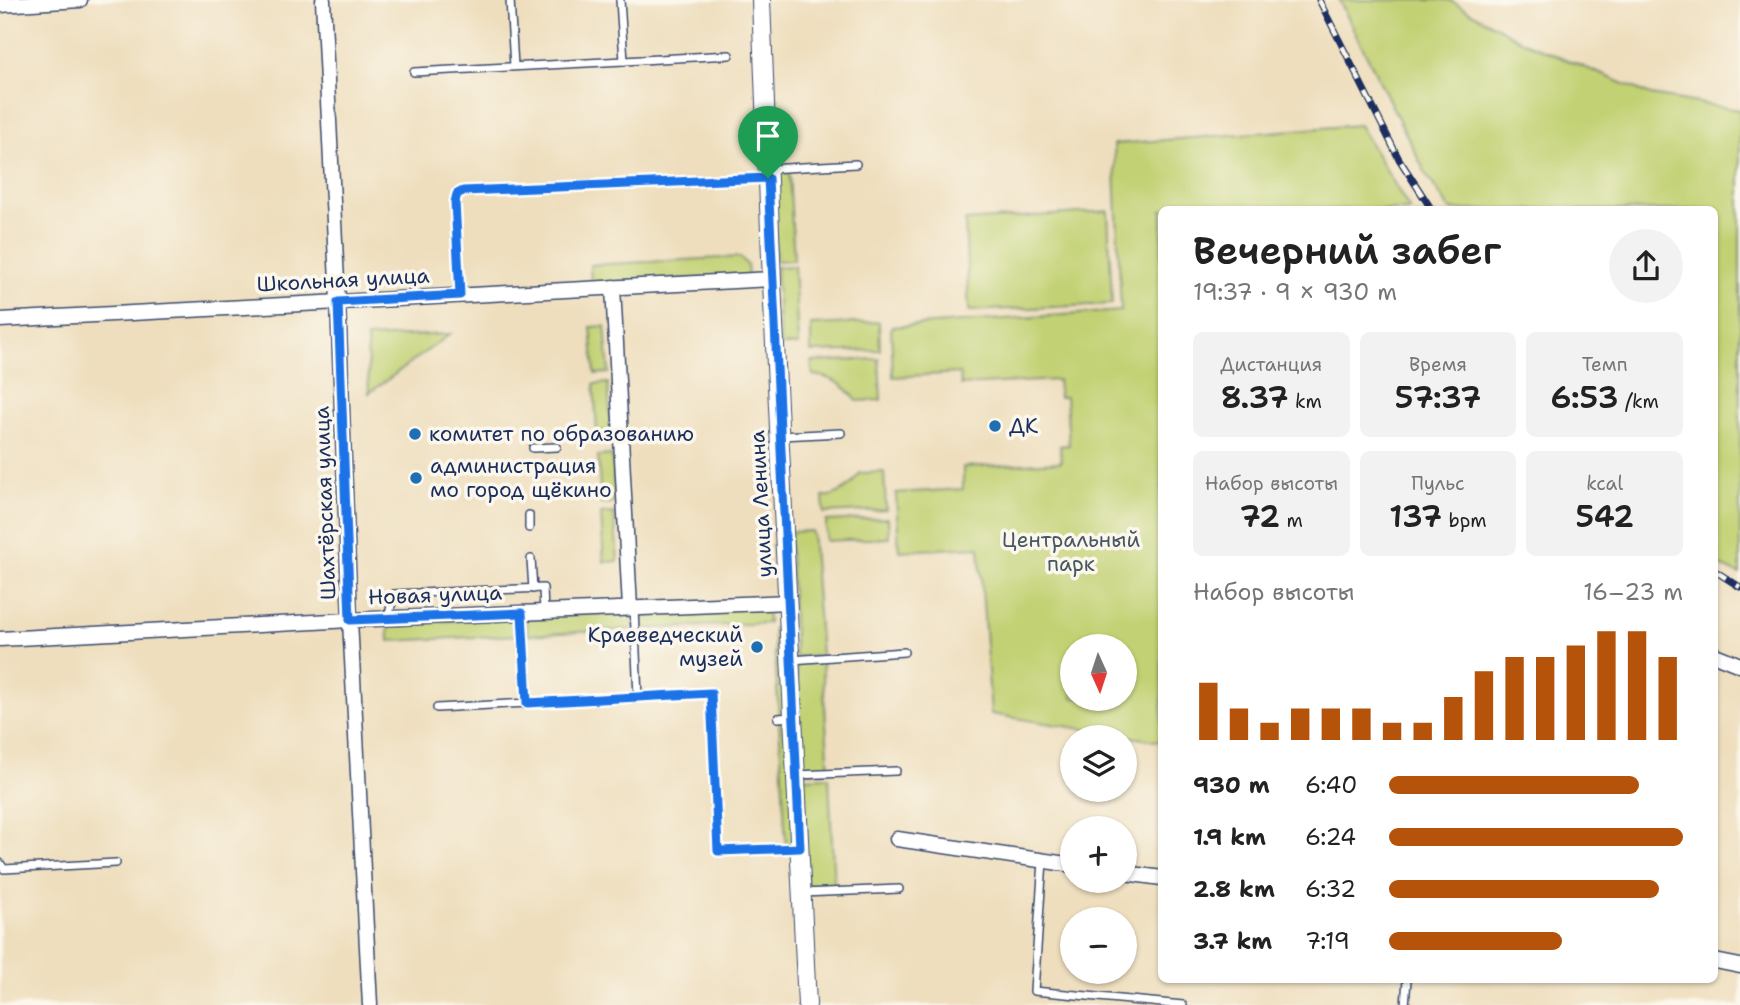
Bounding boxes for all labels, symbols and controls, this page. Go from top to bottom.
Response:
pin [738,106,798,178]
icon: arrive [749,117,787,155]
text: Вечерний забег [1193,225,1501,276]
button: share [1609,229,1683,303]
street label: Школьная улица [256,261,430,299]
text: 19:37 · 9 × 930 m [1193,277,1397,307]
text: Дистанция [1220,352,1322,377]
text: Время [1409,352,1467,377]
text: Темп [1582,352,1628,377]
text: 8.37 [1221,377,1288,418]
text: 57:37 [1395,377,1481,418]
text: 6:53 [1550,377,1618,418]
text: km [1288,389,1322,414]
text: /km [1618,389,1659,414]
street label: Шахтёрская улица [308,406,342,600]
place label: ДК [1009,412,1039,440]
marker: ДК [987,418,1003,434]
place label: комитет по образованию [429,420,694,448]
marker: комитет по образованию [407,426,423,442]
street label: улица Ленина [743,430,779,578]
place label: администрация мо город щёкино [430,452,612,504]
marker: администрация мо город щёкино [408,470,424,486]
text: Набор высоты [1205,471,1338,496]
text: Пульс [1411,471,1465,496]
text: kcal [1586,471,1623,496]
text: 72 [1240,496,1280,537]
text: 137 [1389,496,1442,537]
text: 542 [1575,496,1634,537]
text: m [1280,508,1303,533]
text: bpm [1442,508,1487,533]
park label: Центральный парк [1002,526,1140,578]
text: Набор высоты [1193,577,1354,607]
text: 16–23 m [1583,577,1683,607]
street label: Новая улица [368,579,502,611]
place label: Краеведческий музей [588,621,743,673]
north arrow [1060,634,1138,710]
map controls [1060,634,1137,984]
marker: Краеведческий музей [749,639,765,655]
button: layers [1060,725,1137,802]
text: 930 m [1193,770,1270,800]
text: 6:40 [1305,770,1357,800]
button: + [1060,816,1137,893]
text: 1.9 km [1193,822,1266,852]
text: 6:24 [1305,822,1356,852]
text: 2.8 km [1193,874,1275,904]
text: 6:32 [1305,874,1356,904]
button: − [1060,907,1137,984]
text: 3.7 km [1193,926,1272,956]
text: 7:19 [1305,926,1350,956]

